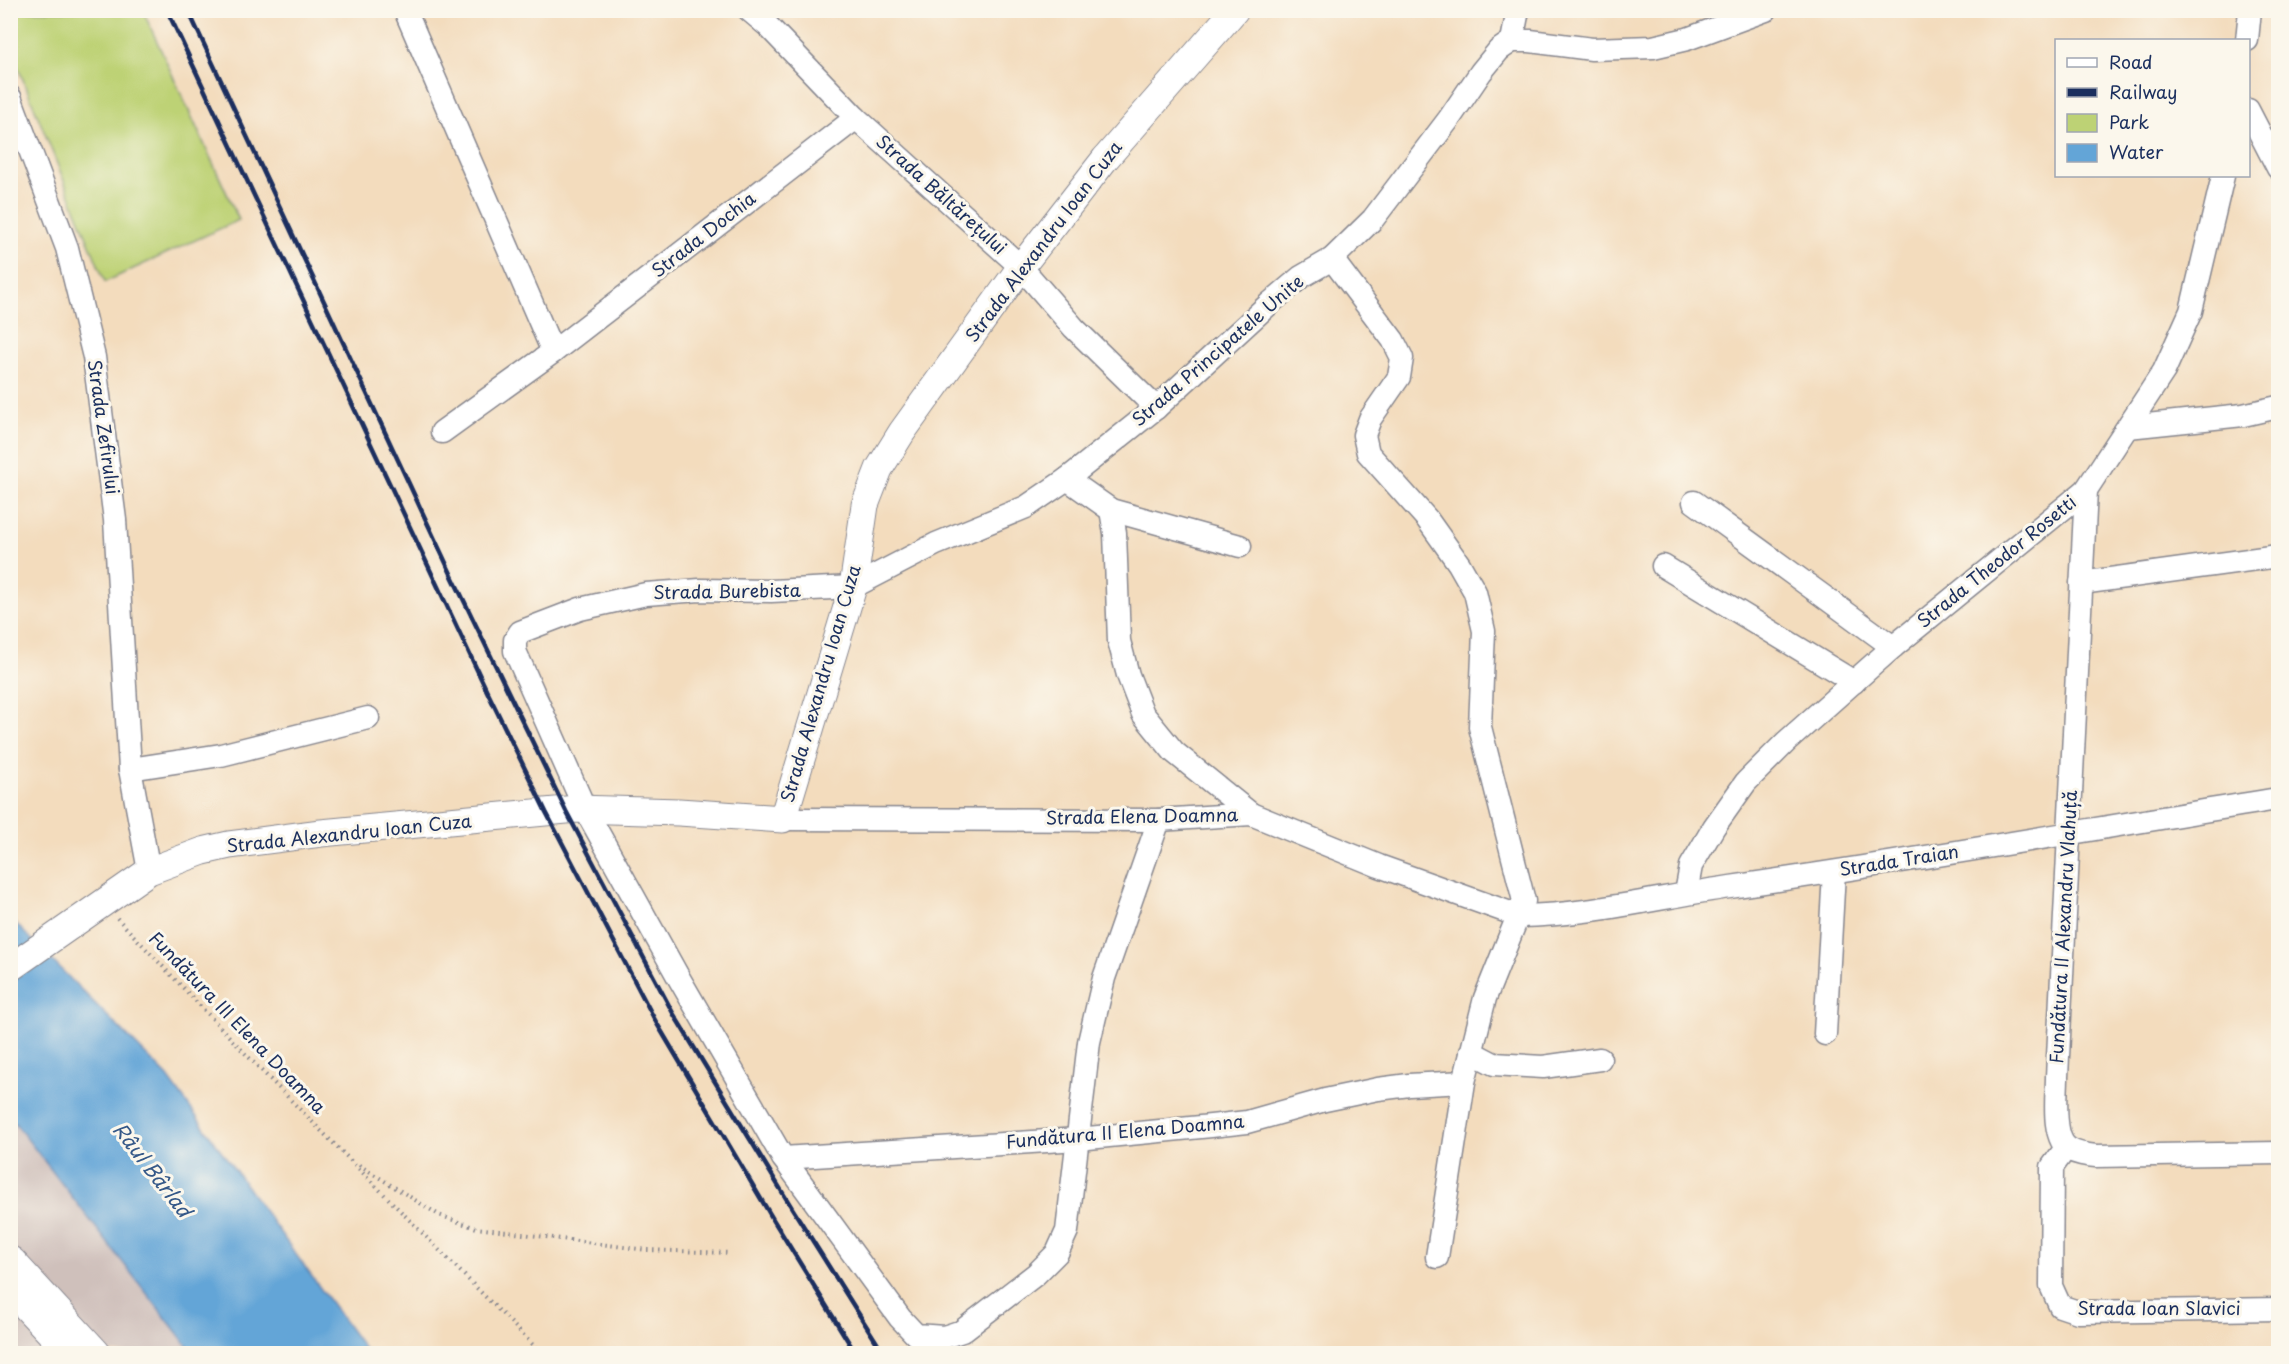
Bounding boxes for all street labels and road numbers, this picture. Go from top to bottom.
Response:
street label: Strada Băltărețului [871,128,1013,260]
street label: Strada Alexandru Ioan Cuza [958,135,1128,347]
street label: Strada Dochia [645,184,761,283]
street label: Strada Principatele Unite [1125,268,1309,432]
street label: Strada Zefirului [82,358,127,496]
street label: Strada Theodor Rosetti [1911,488,2082,634]
street label: Strada Alexandru Ioan Cuza [773,561,866,805]
street label: Strada Burebista [653,576,802,605]
street label: Fundătura II Alexandru Vlahuță [2042,789,2083,1064]
street label: Strada Elena Doamna [1045,800,1239,831]
street label: Strada Alexandru Ioan Cuza [225,806,473,859]
street label: Strada Traian [1837,837,1960,882]
street label: Fundătura III Elena Doamna [143,925,333,1120]
street label: Fundătura II Elena Doamna [1005,1107,1246,1154]
street label: Strada Ioan Slavici [2077,1294,2241,1321]

